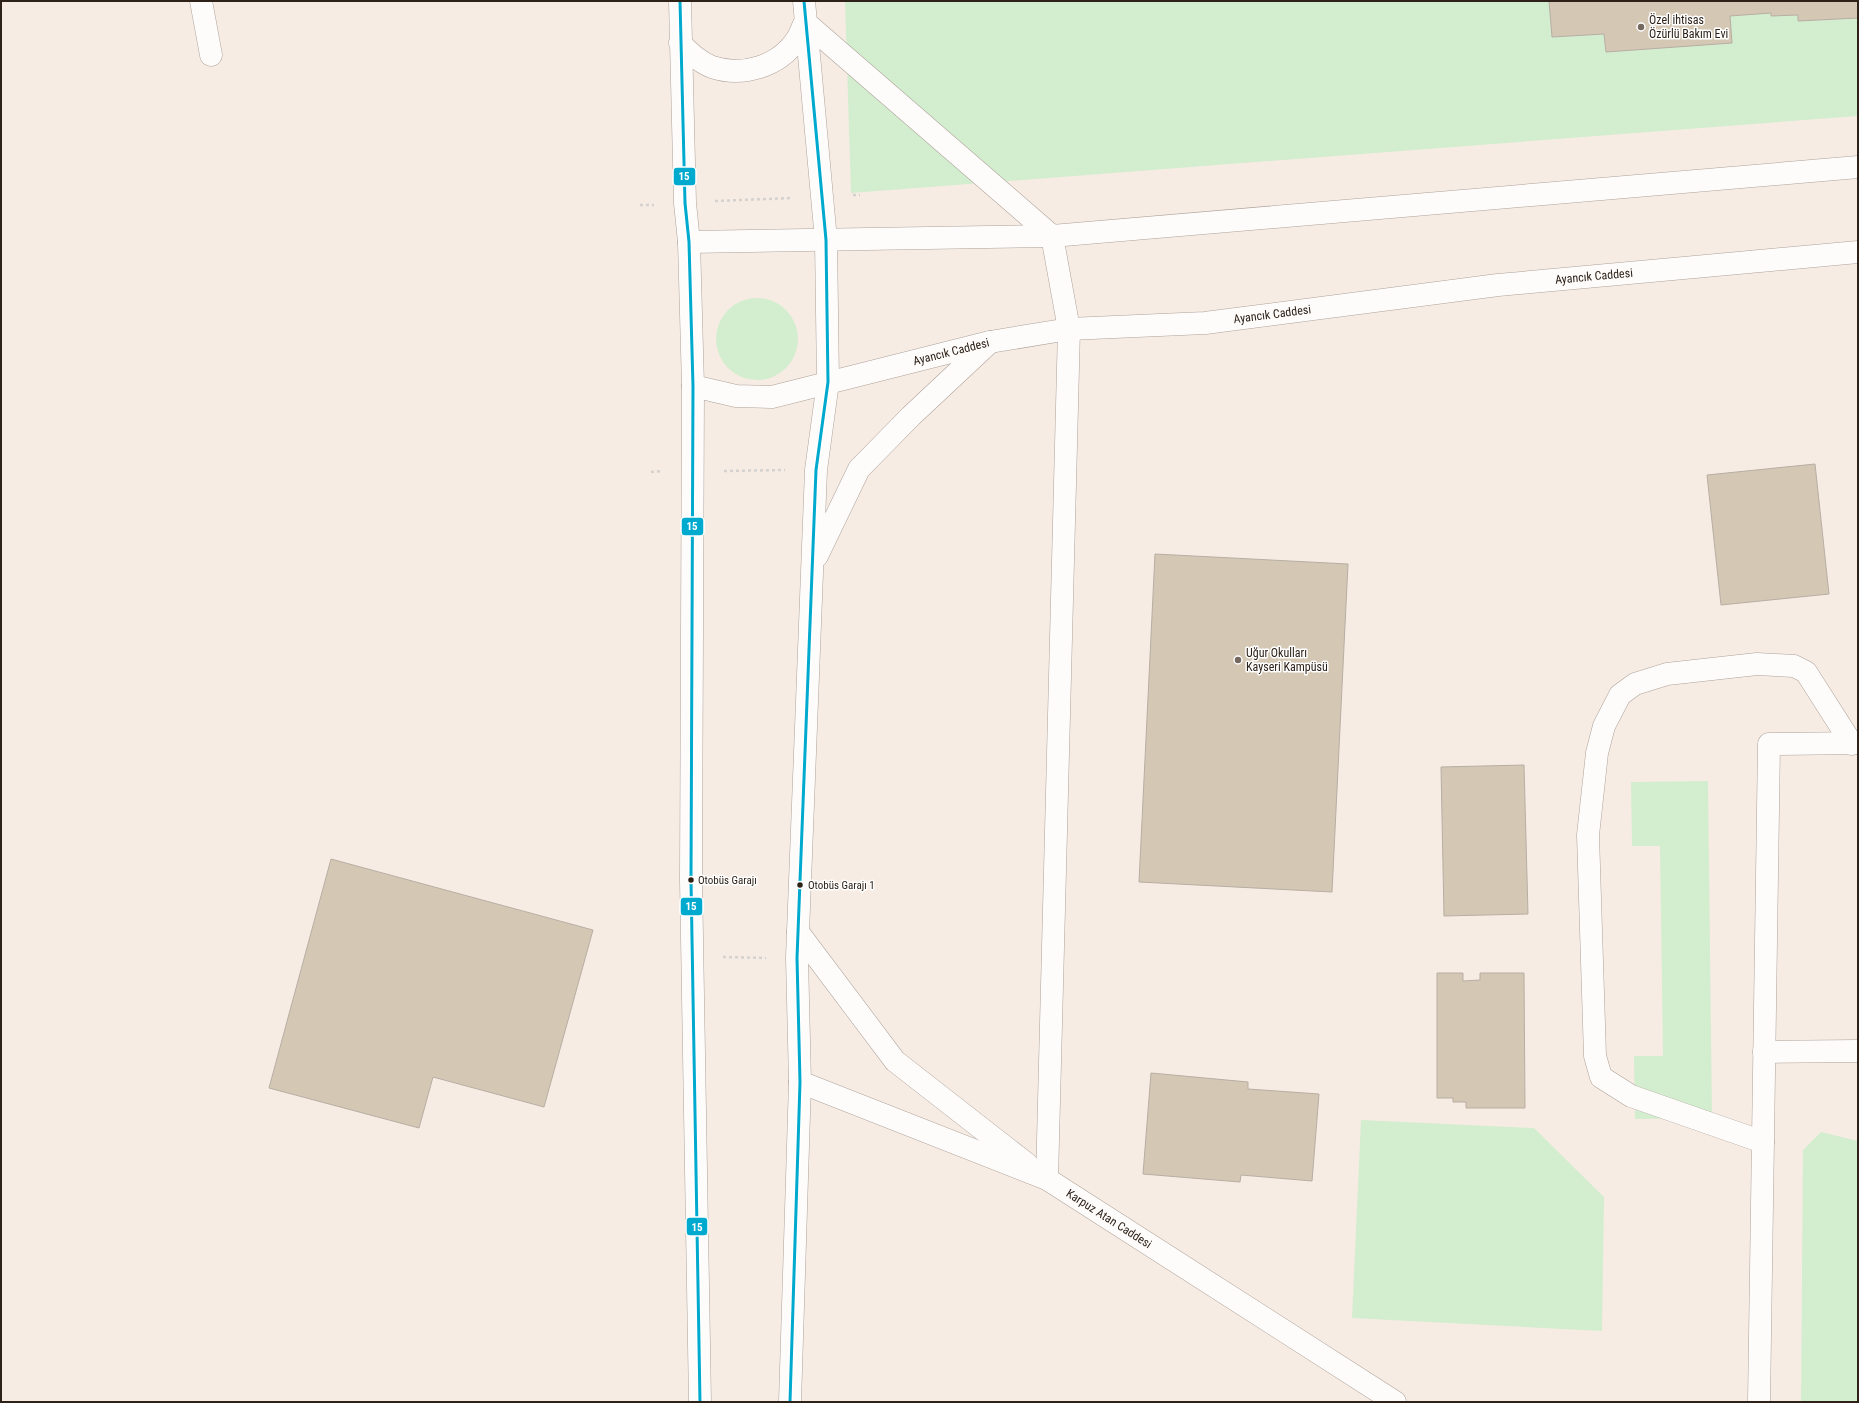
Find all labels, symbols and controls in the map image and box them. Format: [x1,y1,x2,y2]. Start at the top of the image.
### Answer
place label: Özel ihtisas Özürlü Bakım Evi [1649,12,1728,41]
marker: Özel ihtisas Özürlü Bakım Evi [1636,22,1646,32]
line badge: 15 [673,167,696,186]
text: 15 [678,170,690,183]
street label: Ayancık Caddesi [1554,266,1633,287]
street label: Ayancık Caddesi [1233,302,1312,326]
street label: Ayancık Caddesi [912,335,991,368]
line badge: 15 [681,517,704,536]
text: 15 [686,520,698,533]
place label: Uğur Okulları Kayseri Kampüsü [1246,646,1328,674]
marker: Uğur Okulları Kayseri Kampüsü [1233,655,1243,665]
place label: Otobüs Garajı [698,874,757,887]
marker: Otobüs Garajı [686,875,696,885]
place label: Otobüs Garajı 1 [808,879,875,892]
marker: Otobüs Garajı 1 [795,880,805,890]
line badge: 15 [680,897,703,916]
text: 15 [685,900,697,913]
street label: Karpuz Atan Caddesi [1064,1186,1154,1251]
line badge: 15 [686,1217,708,1236]
text: 15 [691,1221,703,1234]

